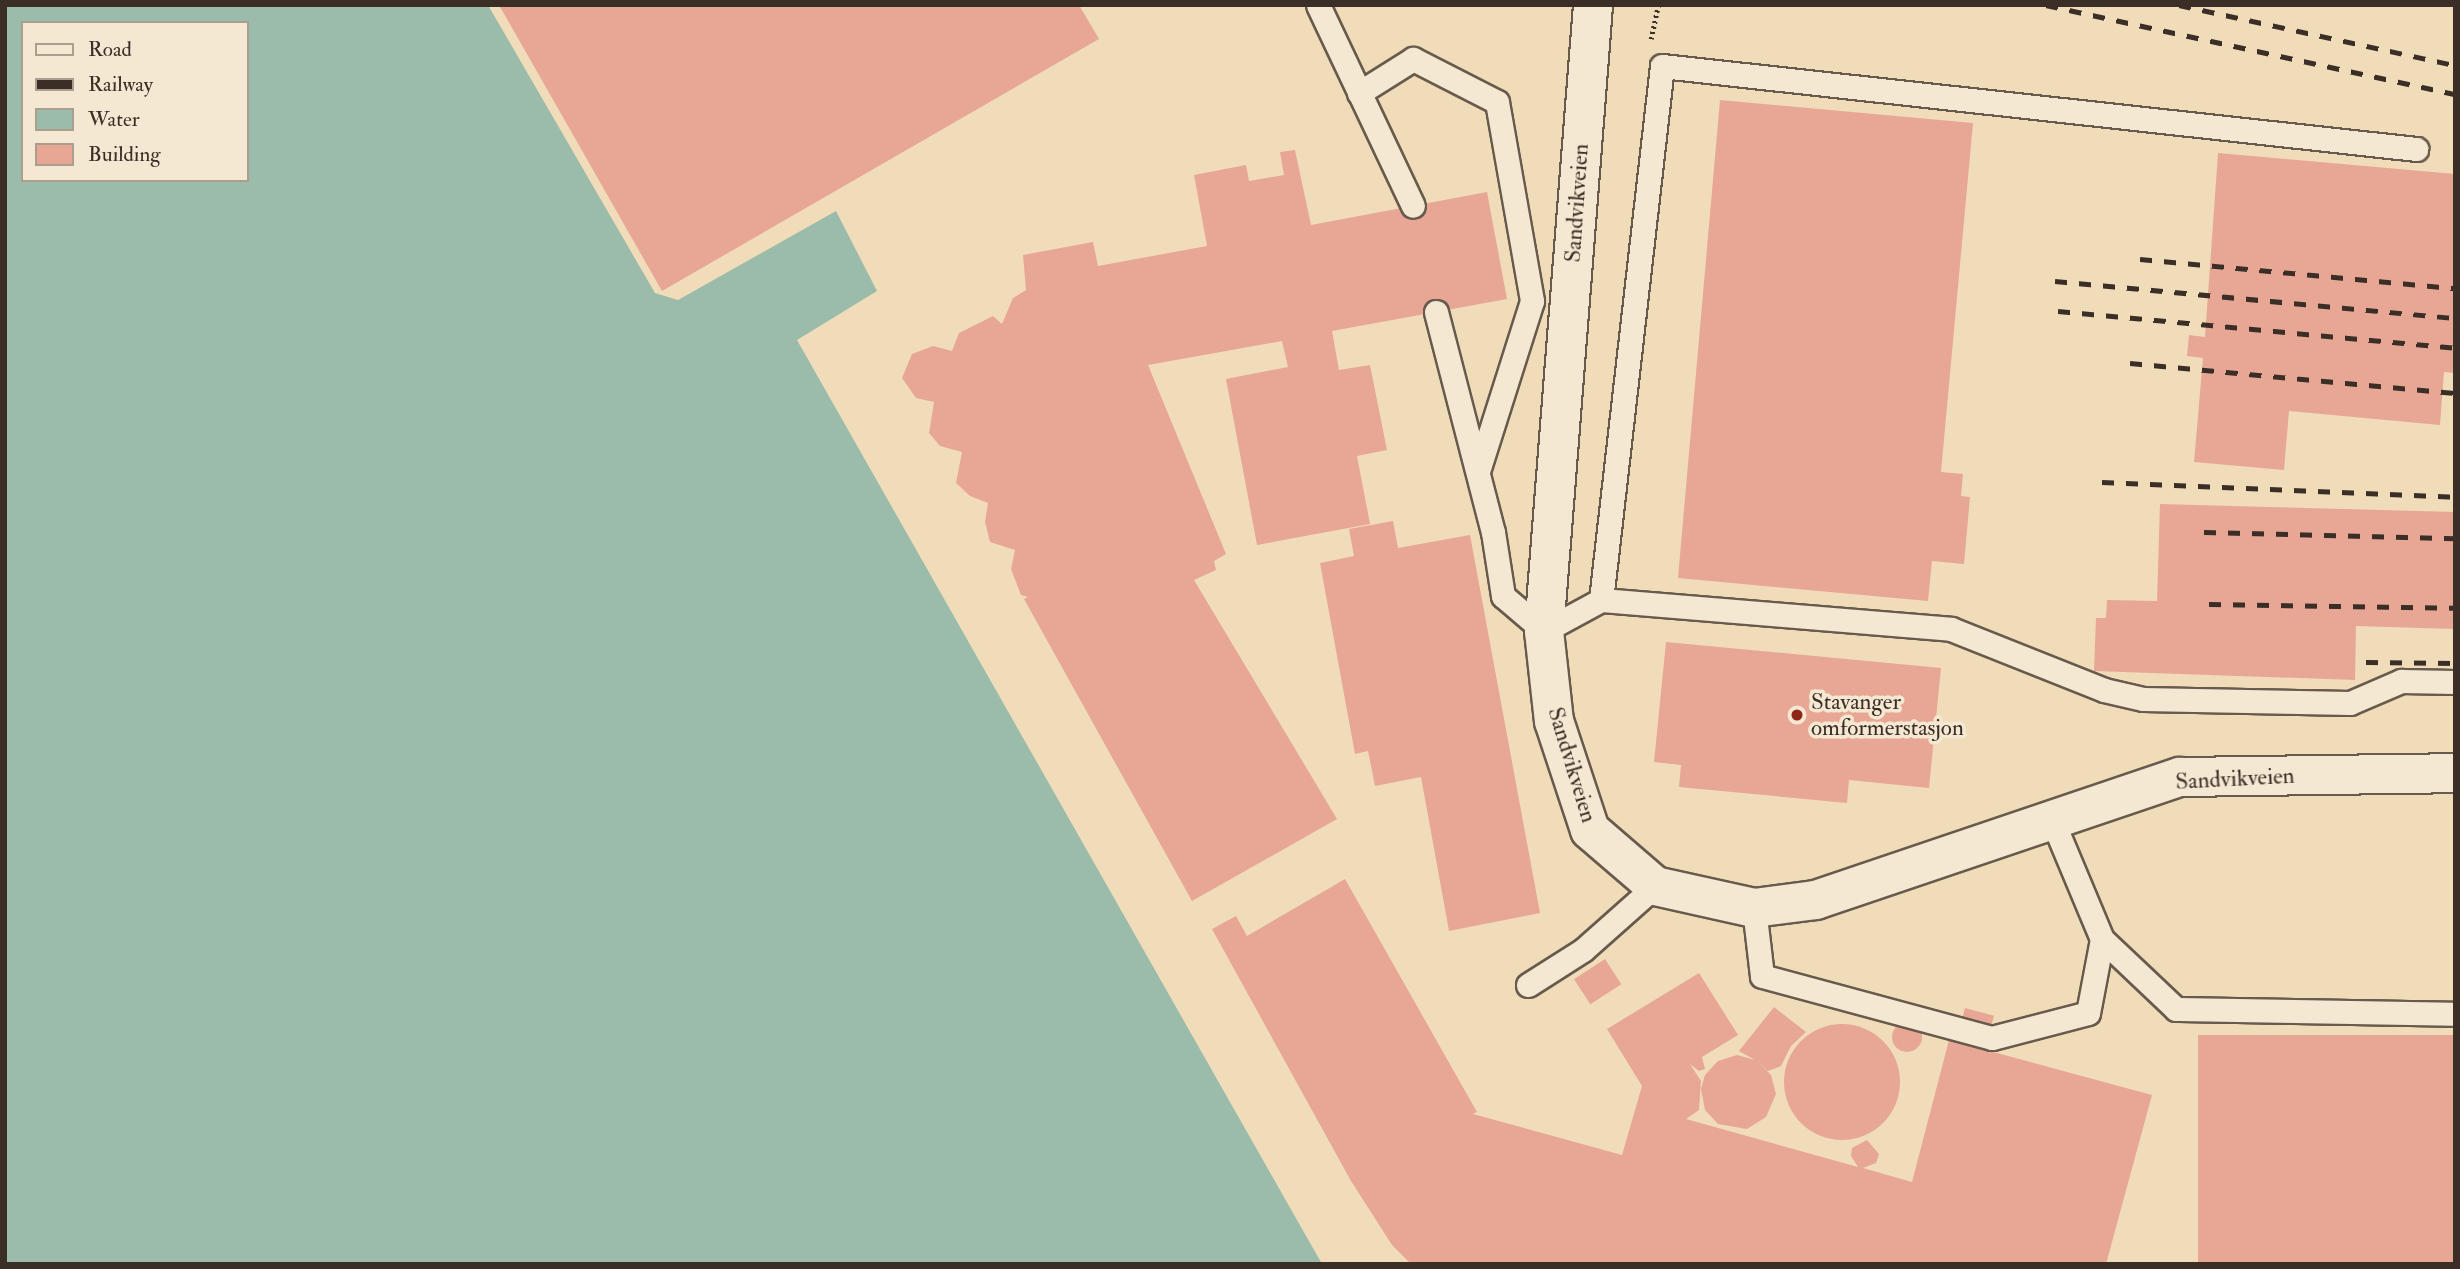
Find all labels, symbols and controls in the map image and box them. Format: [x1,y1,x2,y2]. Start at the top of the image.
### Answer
legend [21,21,248,182]
text: Road [88,36,132,63]
text: Railway [88,71,153,98]
text: Water [88,106,140,133]
text: Building [88,141,161,168]
street label: Sandvikveien [1559,143,1595,263]
place label: Stavanger omformerstasjon [1811,688,1964,742]
street label: Sandvikveien [1541,704,1603,826]
marker: Stavanger omformerstasjon [1789,707,1805,723]
street label: Sandvikveien [2175,762,2295,796]

